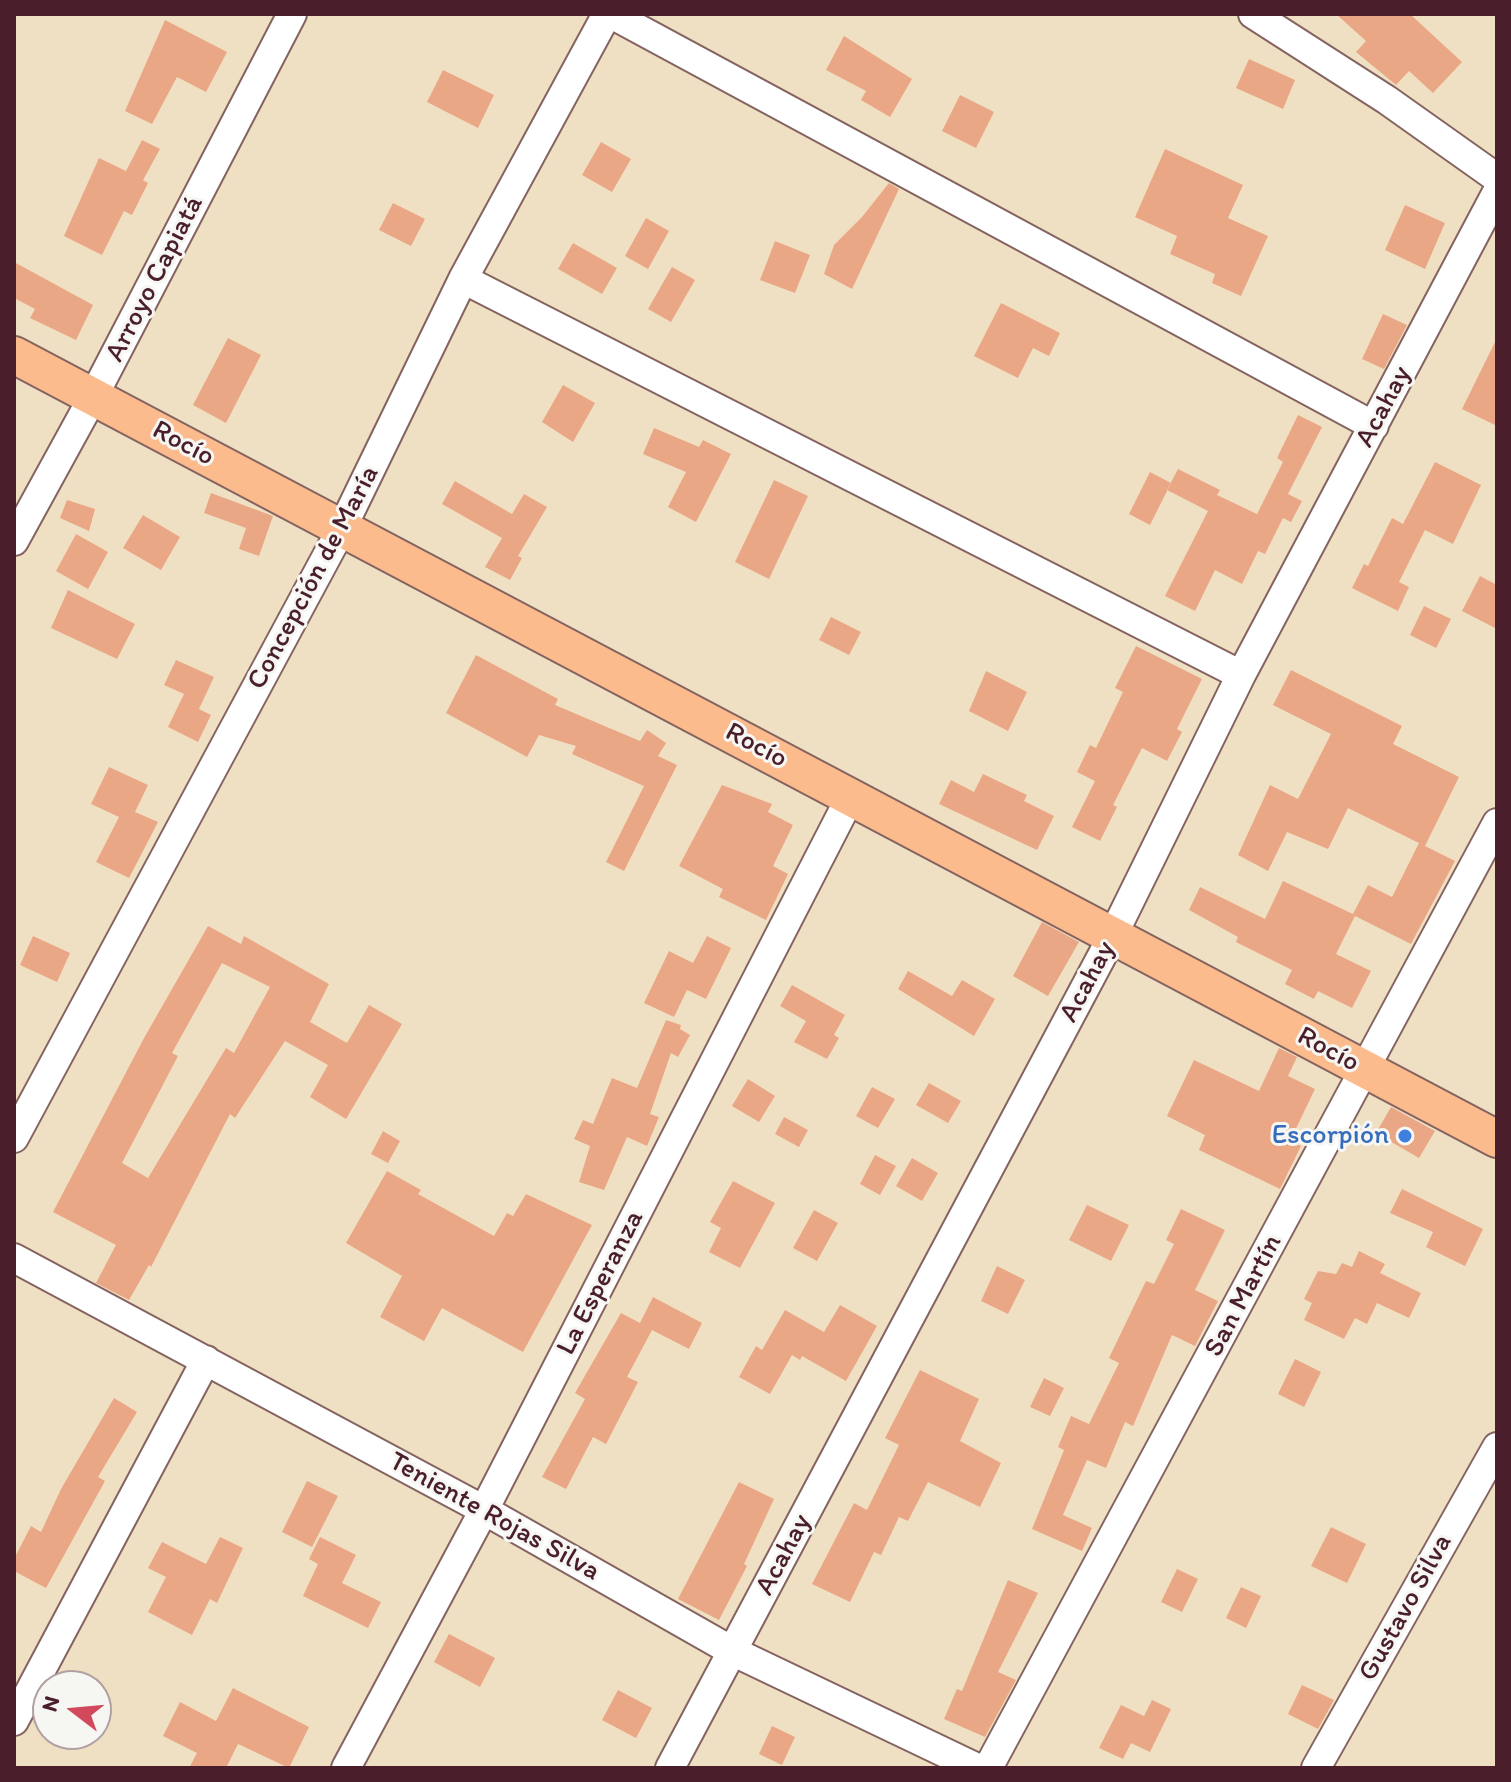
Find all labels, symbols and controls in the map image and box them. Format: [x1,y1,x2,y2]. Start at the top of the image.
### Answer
street label: Arroyo Capiatá [99,190,211,368]
street label: Acahay [1349,361,1419,453]
street label: Rocío [146,414,220,474]
street label: Concepción de María [241,460,387,696]
street label: Rocío [719,716,793,776]
street label: Acahay [1053,936,1123,1028]
street label: Rocío [1291,1020,1365,1080]
place label: Escorpión [1272,1119,1389,1153]
marker: Escorpión [1396,1127,1414,1145]
street label: La Esperanza [550,1205,652,1361]
street label: San Martín [1198,1229,1290,1363]
street label: Teniente Rojas Silva [383,1445,605,1589]
street label: Acahay [749,1509,819,1601]
street label: Gustavo Silva [1352,1529,1460,1687]
north arrow [32,1670,112,1750]
text: N [35,1693,65,1715]

